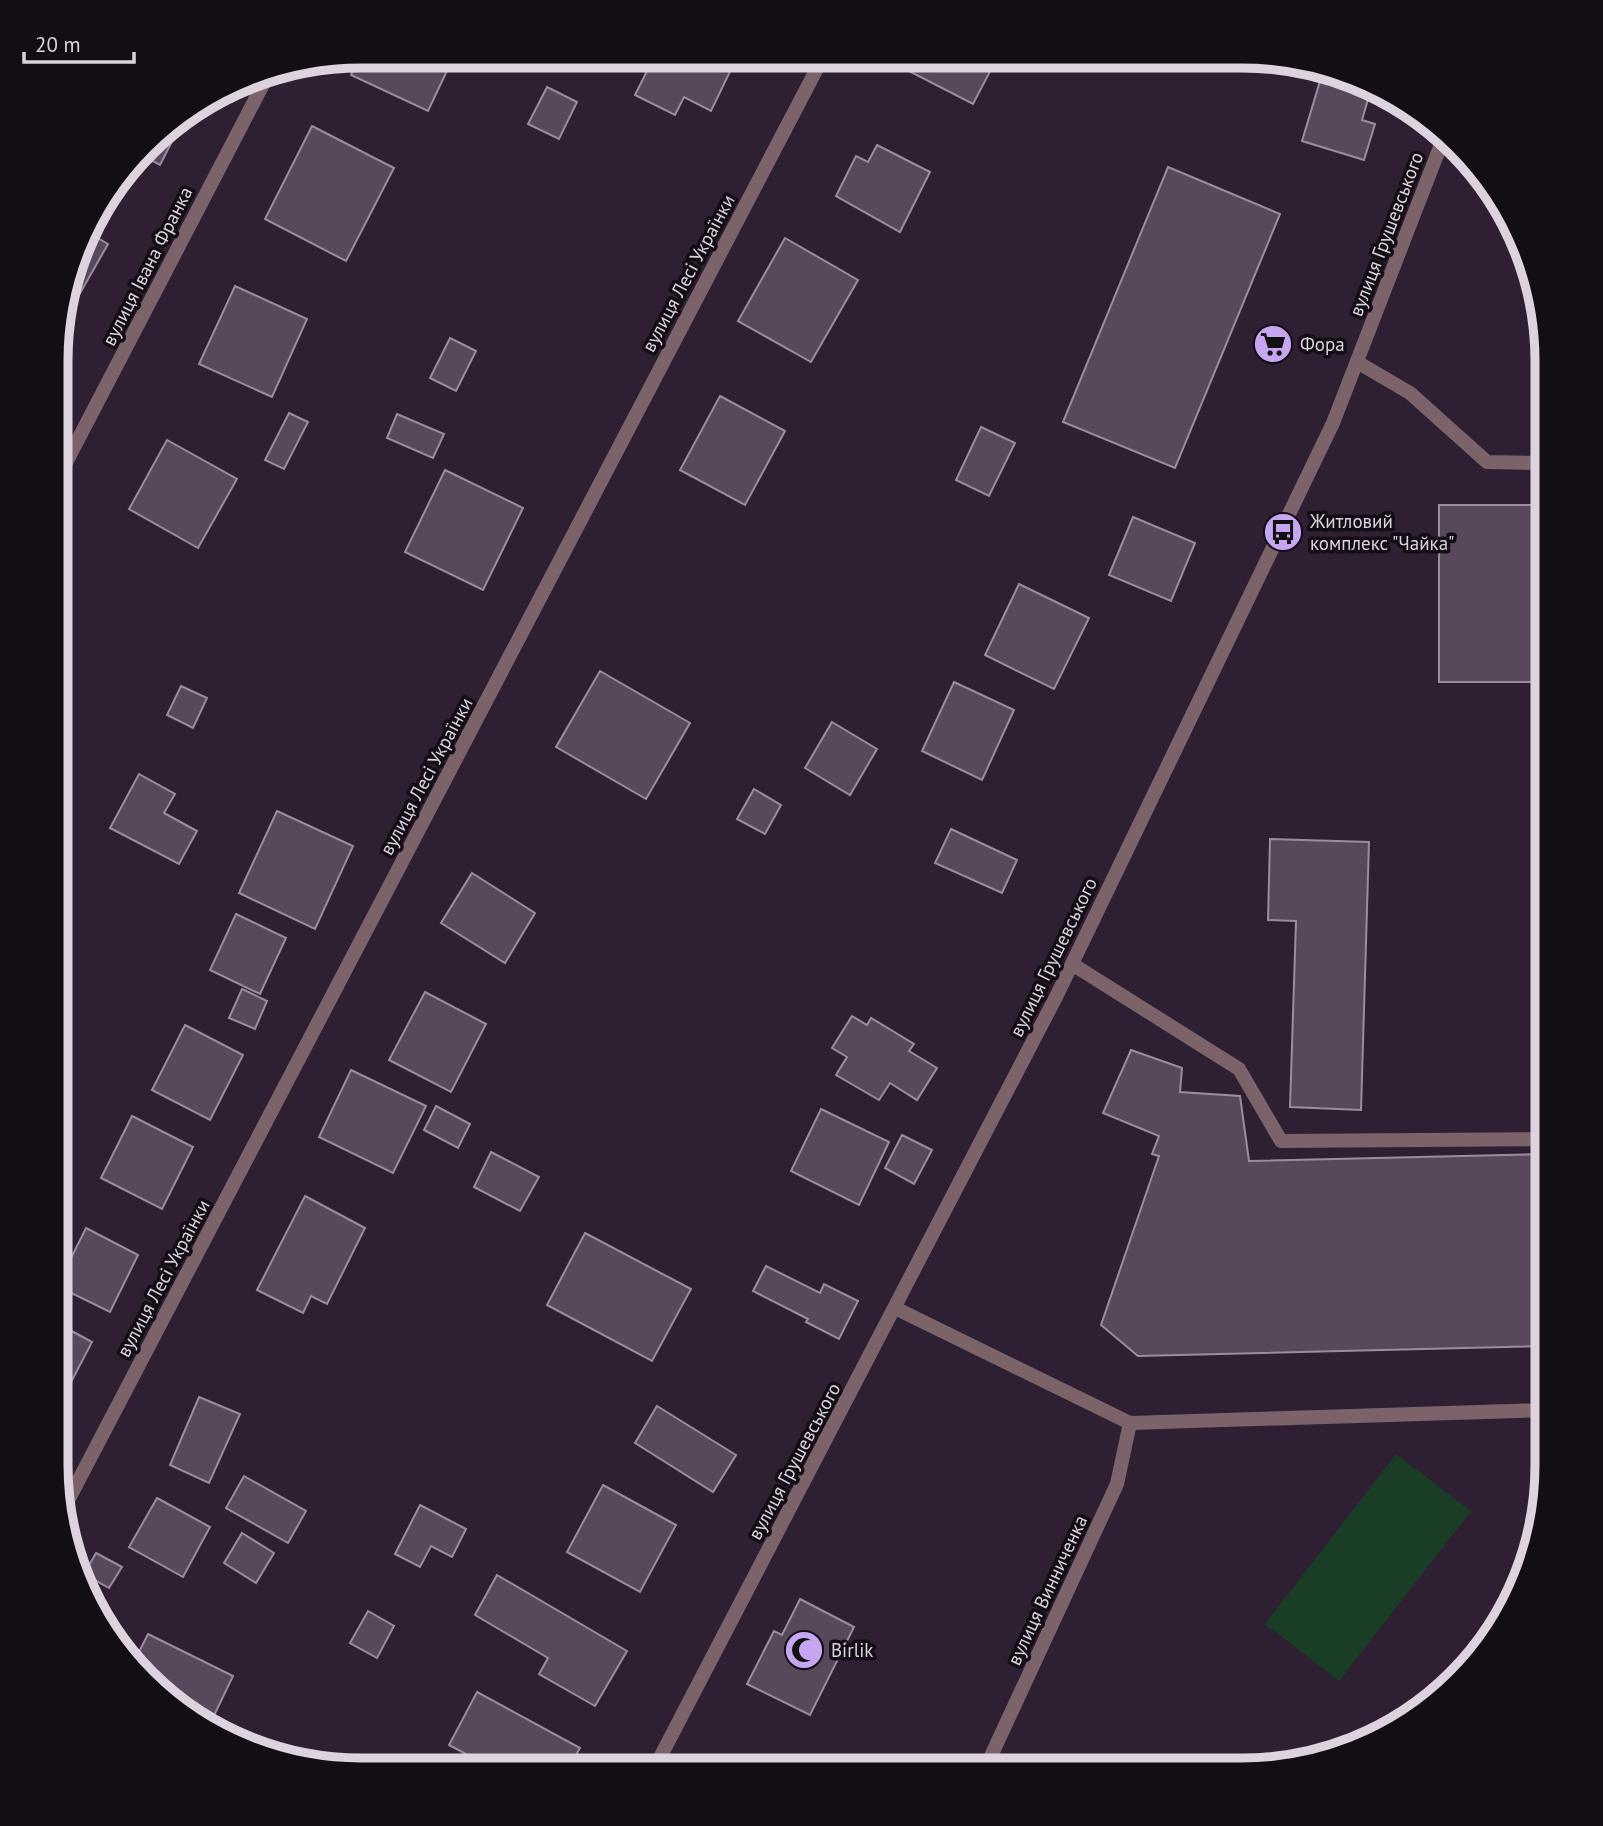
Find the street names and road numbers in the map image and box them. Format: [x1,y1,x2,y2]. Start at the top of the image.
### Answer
street label: вулиця Грушевського [1344,148,1428,320]
street label: вулиця Івана Франка [97,183,197,349]
street label: вулиця Лесі Українки [636,190,740,356]
street label: вулиця Лесі Українки [374,693,478,859]
street label: вулиця Грушевського [1004,873,1102,1041]
street label: вулиця Лесі Українки [111,1195,215,1361]
street label: вулиця Грушевського [743,1378,845,1544]
street label: вулиця Винниченка [1002,1511,1092,1669]

